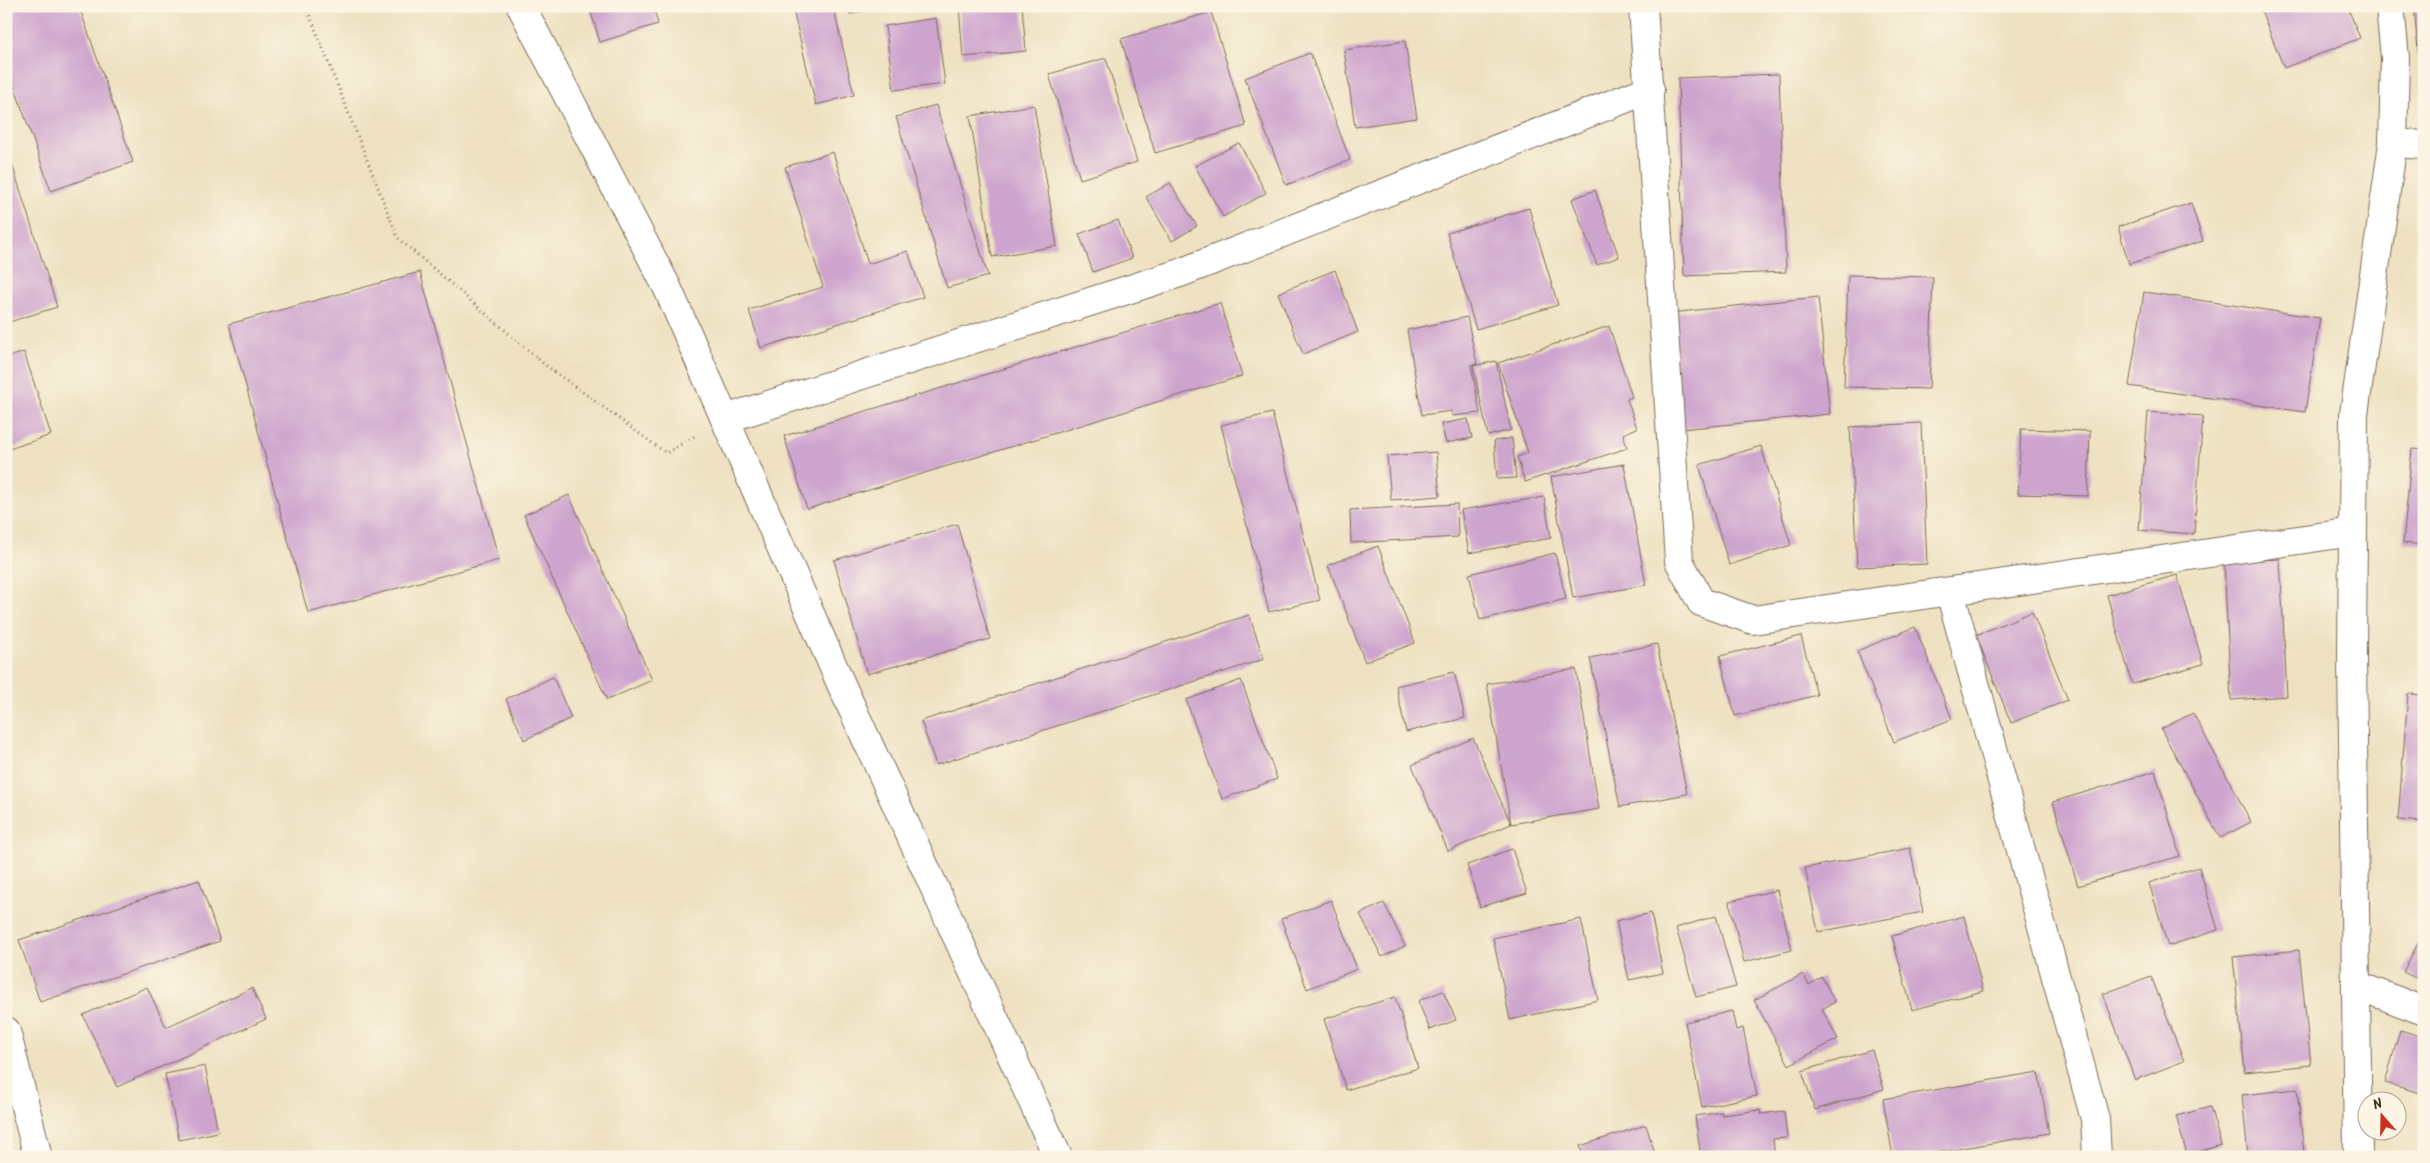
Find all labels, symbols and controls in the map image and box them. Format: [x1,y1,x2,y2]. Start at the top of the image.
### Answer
north arrow [2358,1090,2408,1140]
text: N [2370,1093,2386,1117]

